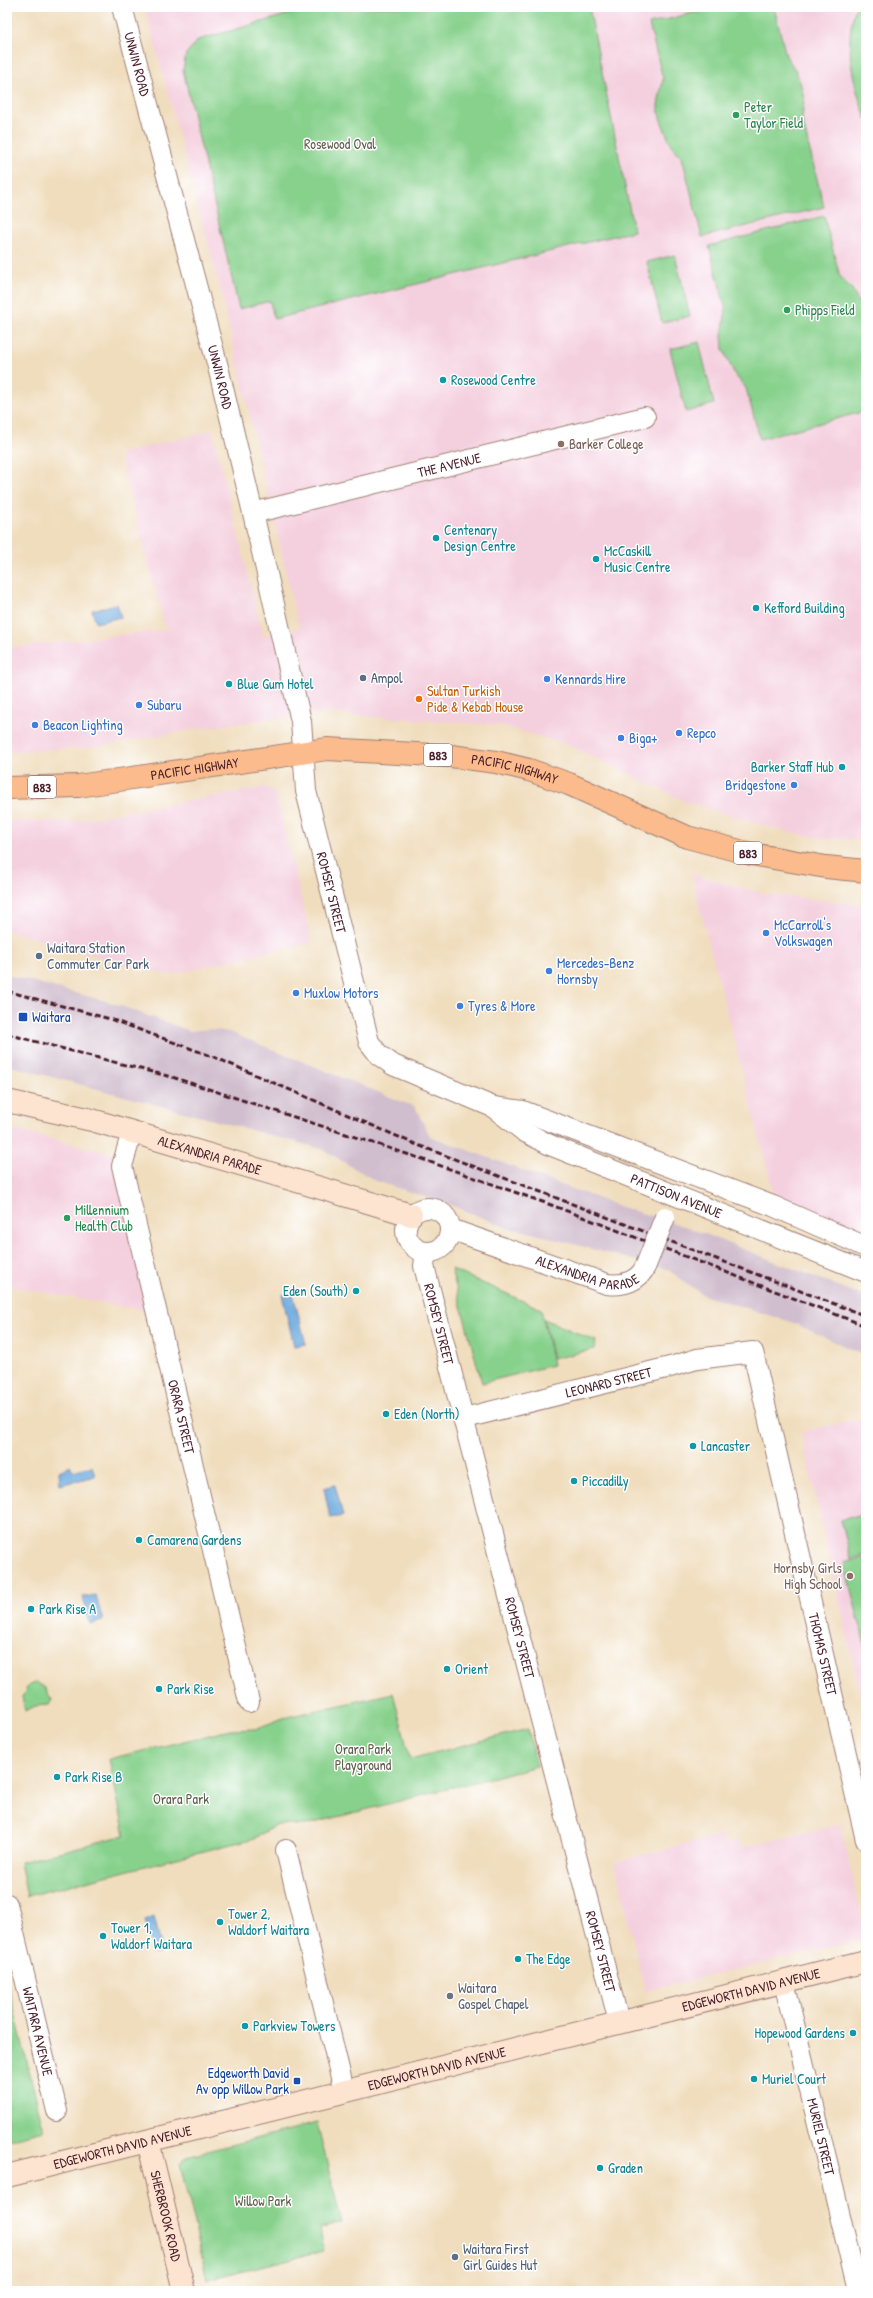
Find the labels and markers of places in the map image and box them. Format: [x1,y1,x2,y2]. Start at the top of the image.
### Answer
place label: Peter Taylor Field [744,97,804,133]
marker: Peter Taylor Field [731,110,741,120]
place label: Phipps Field [795,300,855,320]
marker: Phipps Field [782,305,792,315]
place label: Rosewood Centre [451,370,536,389]
marker: Rosewood Centre [438,375,448,385]
place label: Barker College [569,434,644,454]
marker: Barker College [556,439,566,449]
place label: Centenary Design Centre [444,520,516,556]
marker: Centenary Design Centre [431,533,441,543]
place label: McCaskill Music Centre [604,541,671,576]
marker: McCaskill Music Centre [591,554,601,564]
place label: Kefford Building [764,598,845,618]
marker: Kefford Building [751,603,761,613]
place label: Ampol [371,668,403,688]
place label: Kennards Hire [555,669,627,688]
marker: Ampol [358,673,368,683]
place label: Blue Gum Hotel [237,674,314,693]
marker: Kennards Hire [542,674,552,684]
marker: Blue Gum Hotel [224,679,234,689]
place label: Sultan Turkish Pide & Kebab House [427,681,524,716]
marker: Sultan Turkish Pide & Kebab House [414,694,424,704]
place label: Subaru [147,695,182,714]
marker: Subaru [134,700,144,710]
place label: Beacon Lighting [43,715,123,735]
marker: Beacon Lighting [30,720,40,730]
place label: Repco [687,723,716,743]
place label: Biga+ [629,728,658,748]
marker: Repco [674,728,684,738]
marker: Biga+ [616,733,626,743]
place label: Barker Staff Hub [751,757,834,776]
marker: Barker Staff Hub [837,762,847,772]
place label: Bridgestone [725,775,786,795]
marker: Bridgestone [789,780,799,790]
place label: McCarroll's Volkswagen [774,915,833,951]
marker: McCarroll's Volkswagen [761,928,771,938]
place label: Waitara Station Commuter Car Park [47,938,149,973]
marker: Waitara Station Commuter Car Park [34,951,44,961]
place label: Mercedes-Benz Hornsby [557,953,634,989]
marker: Mercedes-Benz Hornsby [544,966,554,976]
place label: Muxlow Motors [304,983,378,1002]
marker: Muxlow Motors [291,988,301,998]
place label: Tyres & More [468,996,536,1016]
marker: Tyres & More [455,1001,465,1011]
place label: Waitara [32,1007,71,1026]
marker: Waitara [17,1011,29,1023]
place label: Millennium Health Club [75,1200,133,1235]
marker: Millennium Health Club [62,1213,72,1223]
place label: Eden (South) [283,1281,348,1300]
marker: Eden (South) [351,1286,361,1296]
place label: Eden (North) [394,1404,460,1423]
marker: Eden (North) [381,1409,391,1419]
place label: Lancaster [701,1436,751,1455]
marker: Lancaster [688,1441,698,1451]
place label: Piccadilly [582,1471,629,1491]
marker: Piccadilly [569,1476,579,1486]
place label: Camarena Gardens [147,1530,242,1549]
marker: Camarena Gardens [134,1535,144,1545]
place label: Hornsby Girls High School [773,1558,842,1594]
marker: Hornsby Girls High School [845,1571,855,1581]
place label: Park Rise A [39,1599,96,1618]
marker: Park Rise A [26,1604,36,1614]
place label: Orient [455,1659,488,1678]
marker: Orient [442,1664,452,1674]
place label: Park Rise [167,1679,215,1698]
marker: Park Rise [154,1684,164,1694]
place label: Park Rise B [65,1767,122,1786]
marker: Park Rise B [52,1772,62,1782]
place label: Tower 2, Waldorf Waitara [228,1904,310,1939]
marker: Tower 2, Waldorf Waitara [215,1917,225,1927]
place label: Tower 1, Waldorf Waitara [111,1918,193,1953]
marker: Tower 1, Waldorf Waitara [98,1931,108,1941]
place label: The Edge [526,1949,571,1969]
marker: The Edge [513,1954,523,1964]
place label: Waitara Gospel Chapel [458,1978,529,2014]
marker: Waitara Gospel Chapel [445,1991,455,2001]
place label: Parkview Towers [253,2016,335,2035]
marker: Parkview Towers [240,2021,250,2031]
place label: Hopewood Gardens [754,2023,845,2043]
marker: Hopewood Gardens [848,2028,858,2038]
place label: Edgeworth David Av opp Willow Park [196,2063,290,2099]
place label: Muriel Court [762,2069,826,2088]
marker: Muriel Court [749,2074,759,2084]
marker: Edgeworth David Av opp Willow Park [292,2076,302,2086]
place label: Graden [608,2158,643,2177]
marker: Graden [595,2163,605,2173]
place label: Waitara First Girl Guides Hut [463,2239,537,2274]
marker: Waitara First Girl Guides Hut [450,2252,460,2262]

